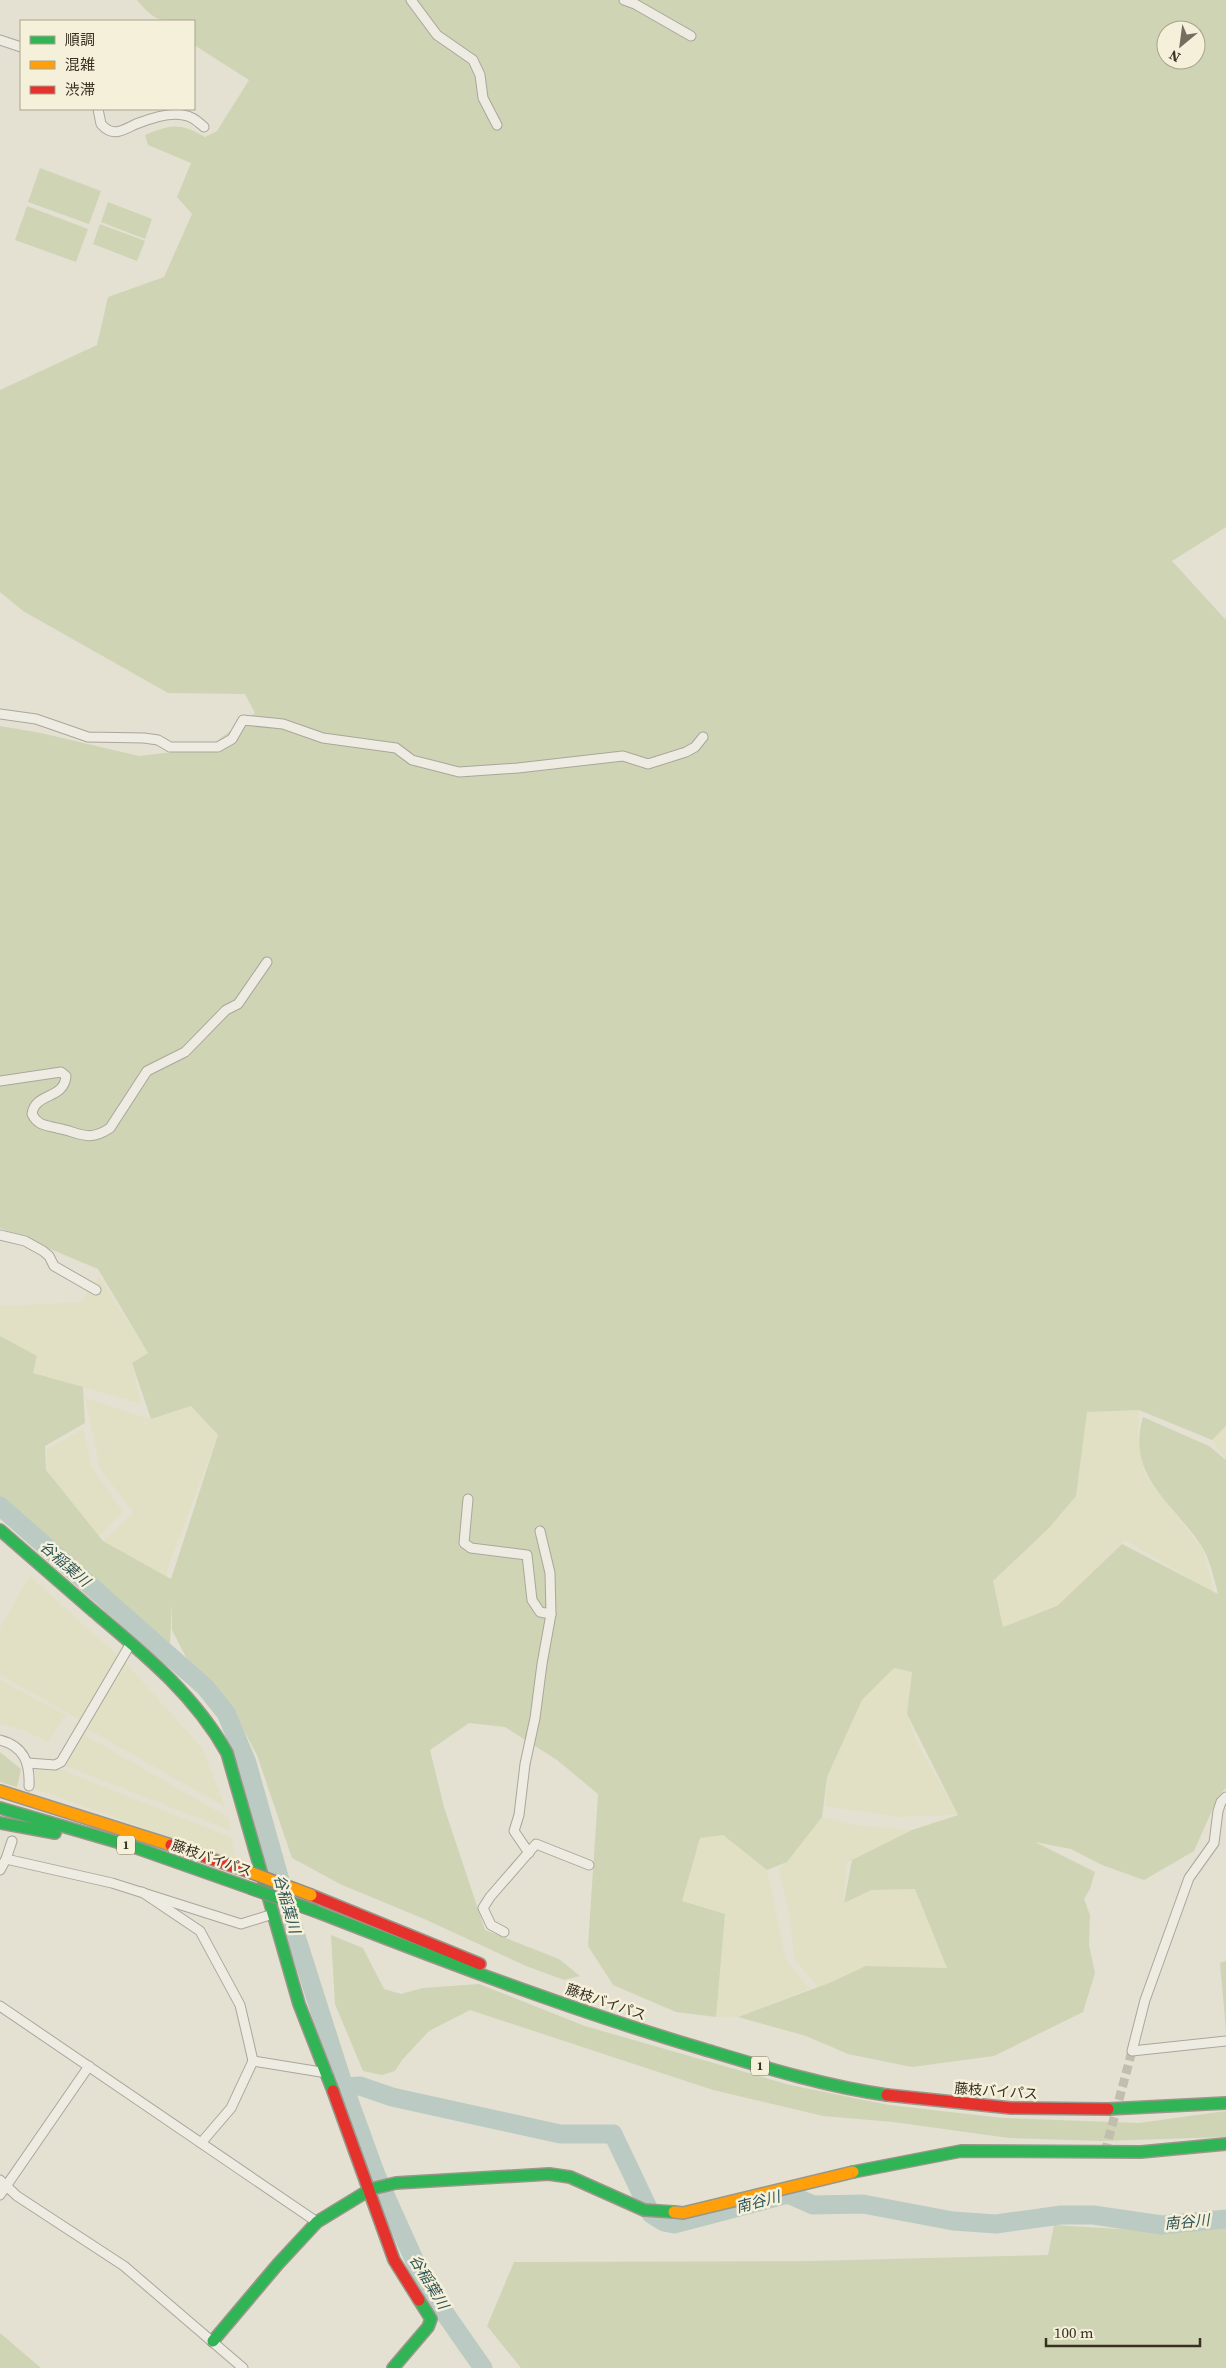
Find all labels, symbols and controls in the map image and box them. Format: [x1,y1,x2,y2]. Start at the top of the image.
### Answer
legend [20,20,195,110]
north arrow [1156,20,1206,70]
text: 順調 [65,29,95,50]
text: N [1165,45,1184,68]
text: 混雑 [65,54,95,75]
text: 渋滞 [65,79,95,100]
water label: 谷稲葉川 [36,1536,96,1593]
street label: 藤枝バイパス [169,1835,255,1881]
road number: 1 [117,1836,135,1854]
water label: 谷稲葉川 [269,1872,306,1938]
street label: 藤枝バイパス [563,1979,649,2025]
road number: 1 [751,2056,769,2076]
street label: 藤枝バイパス [954,2078,1038,2104]
water label: 南谷川 [733,2185,784,2217]
water label: 南谷川 [1164,2209,1212,2234]
water label: 谷稲葉川 [405,2251,455,2315]
scale bar [1046,2316,1200,2348]
text: 100 m [1054,2322,1094,2343]

